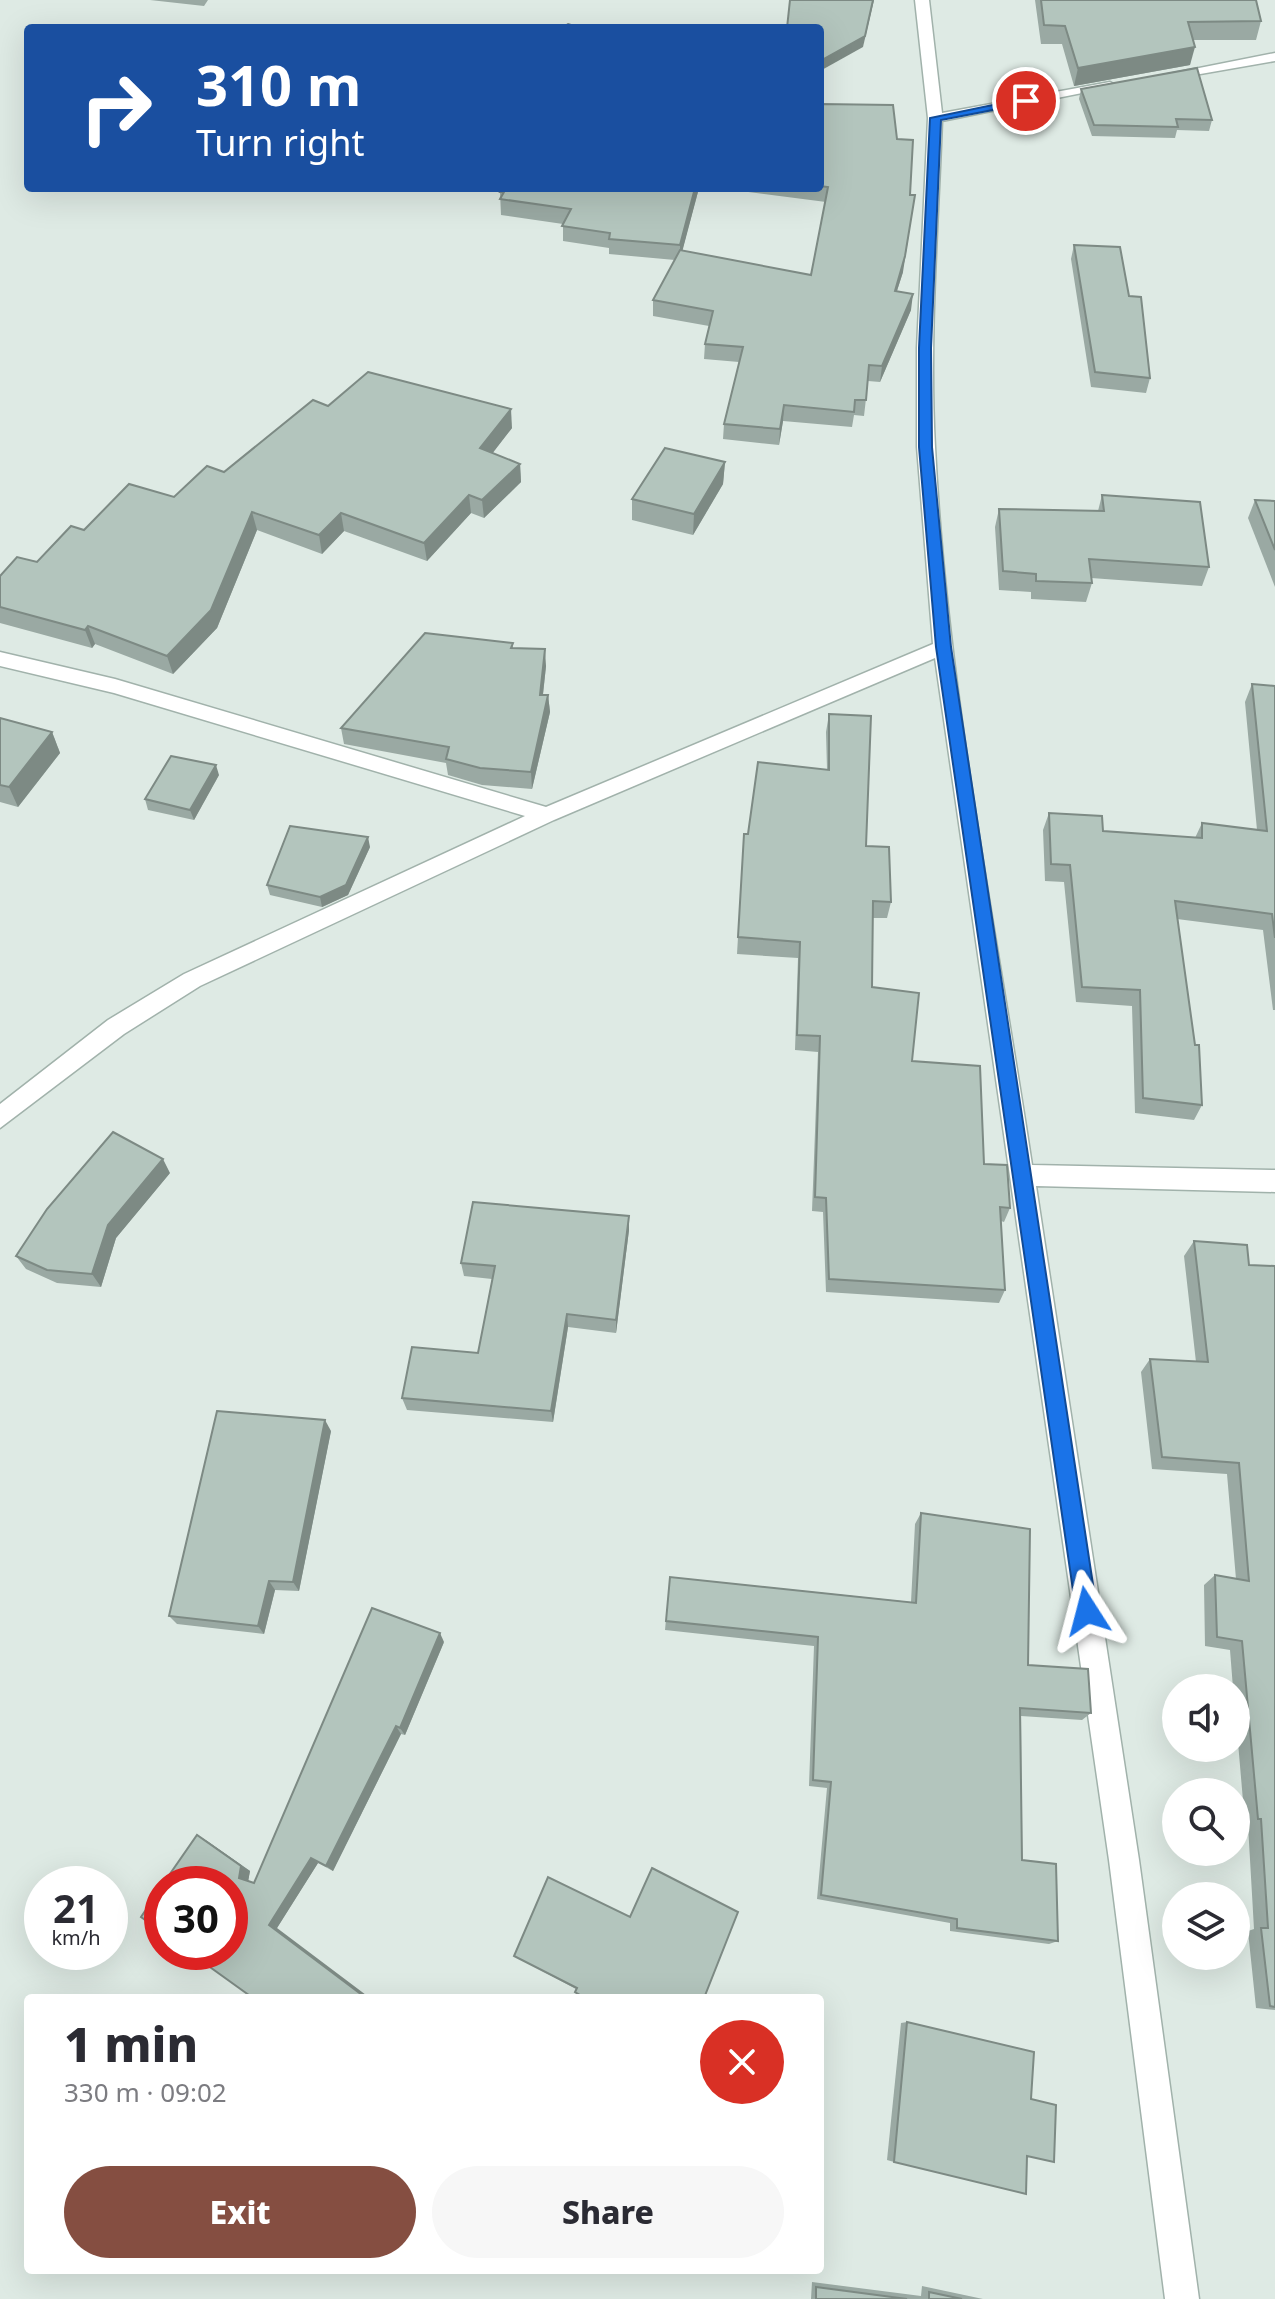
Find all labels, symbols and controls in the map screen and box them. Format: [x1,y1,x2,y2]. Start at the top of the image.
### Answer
text: 310 m [196,46,361,122]
icon: right [64,56,168,160]
pin [992,67,1060,135]
icon: arrive [1004,79,1048,123]
text: Turn right [196,118,364,167]
position arrow [1045,1569,1129,1653]
map controls [1162,1674,1250,1970]
button: sound [1162,1674,1250,1762]
button: search [1162,1778,1250,1866]
speed limit sign: 30 [144,1866,248,1970]
text: 21 [53,1880,99,1935]
button: layers [1162,1882,1250,1970]
text: km/h [51,1924,101,1951]
text: 1 min [64,2011,198,2076]
button: close [700,2020,784,2104]
text: 330 m · 09:02 [64,2074,227,2110]
button: Exit [64,2166,416,2258]
button: Share [432,2166,784,2258]

